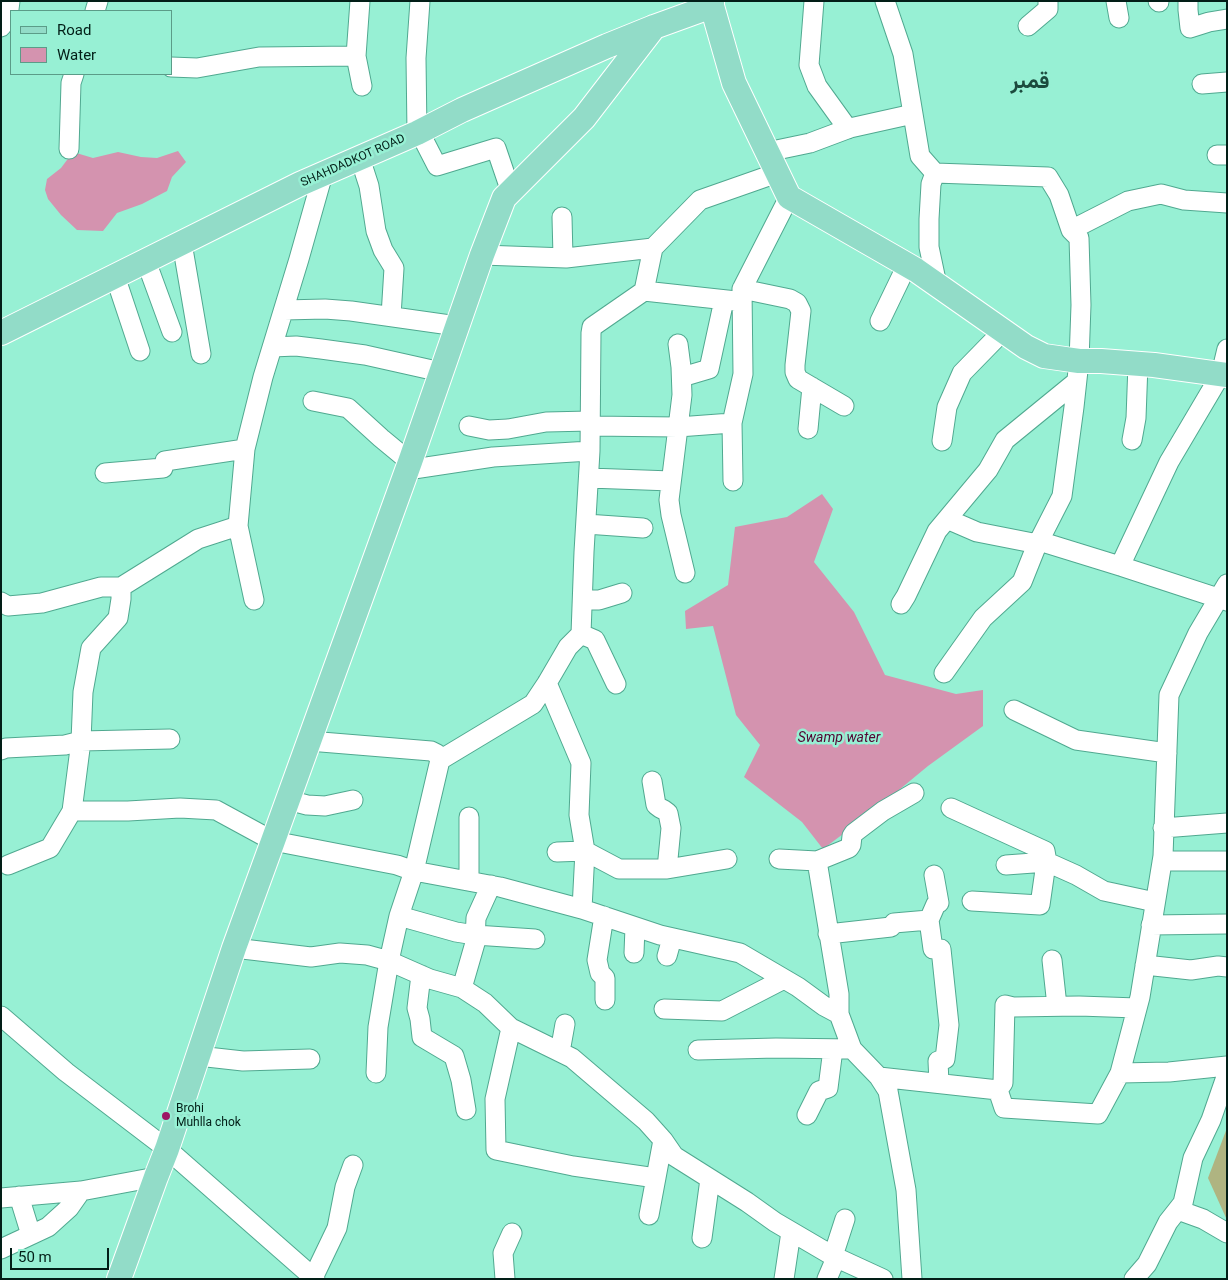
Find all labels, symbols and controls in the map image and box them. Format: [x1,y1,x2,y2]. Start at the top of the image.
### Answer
legend [10,10,172,75]
text: Road [57,21,91,39]
text: Water [57,46,96,64]
district label: قمبر [1010,69,1050,95]
street label: SHAHDADKOT ROAD [299,132,407,190]
water label: Swamp water [798,730,880,746]
place label: Brohi Muhlla chok [176,1102,241,1130]
marker: Brohi Muhlla chok [160,1110,172,1122]
scale bar [12,1238,111,1270]
text: 50 m [18,1248,52,1266]

